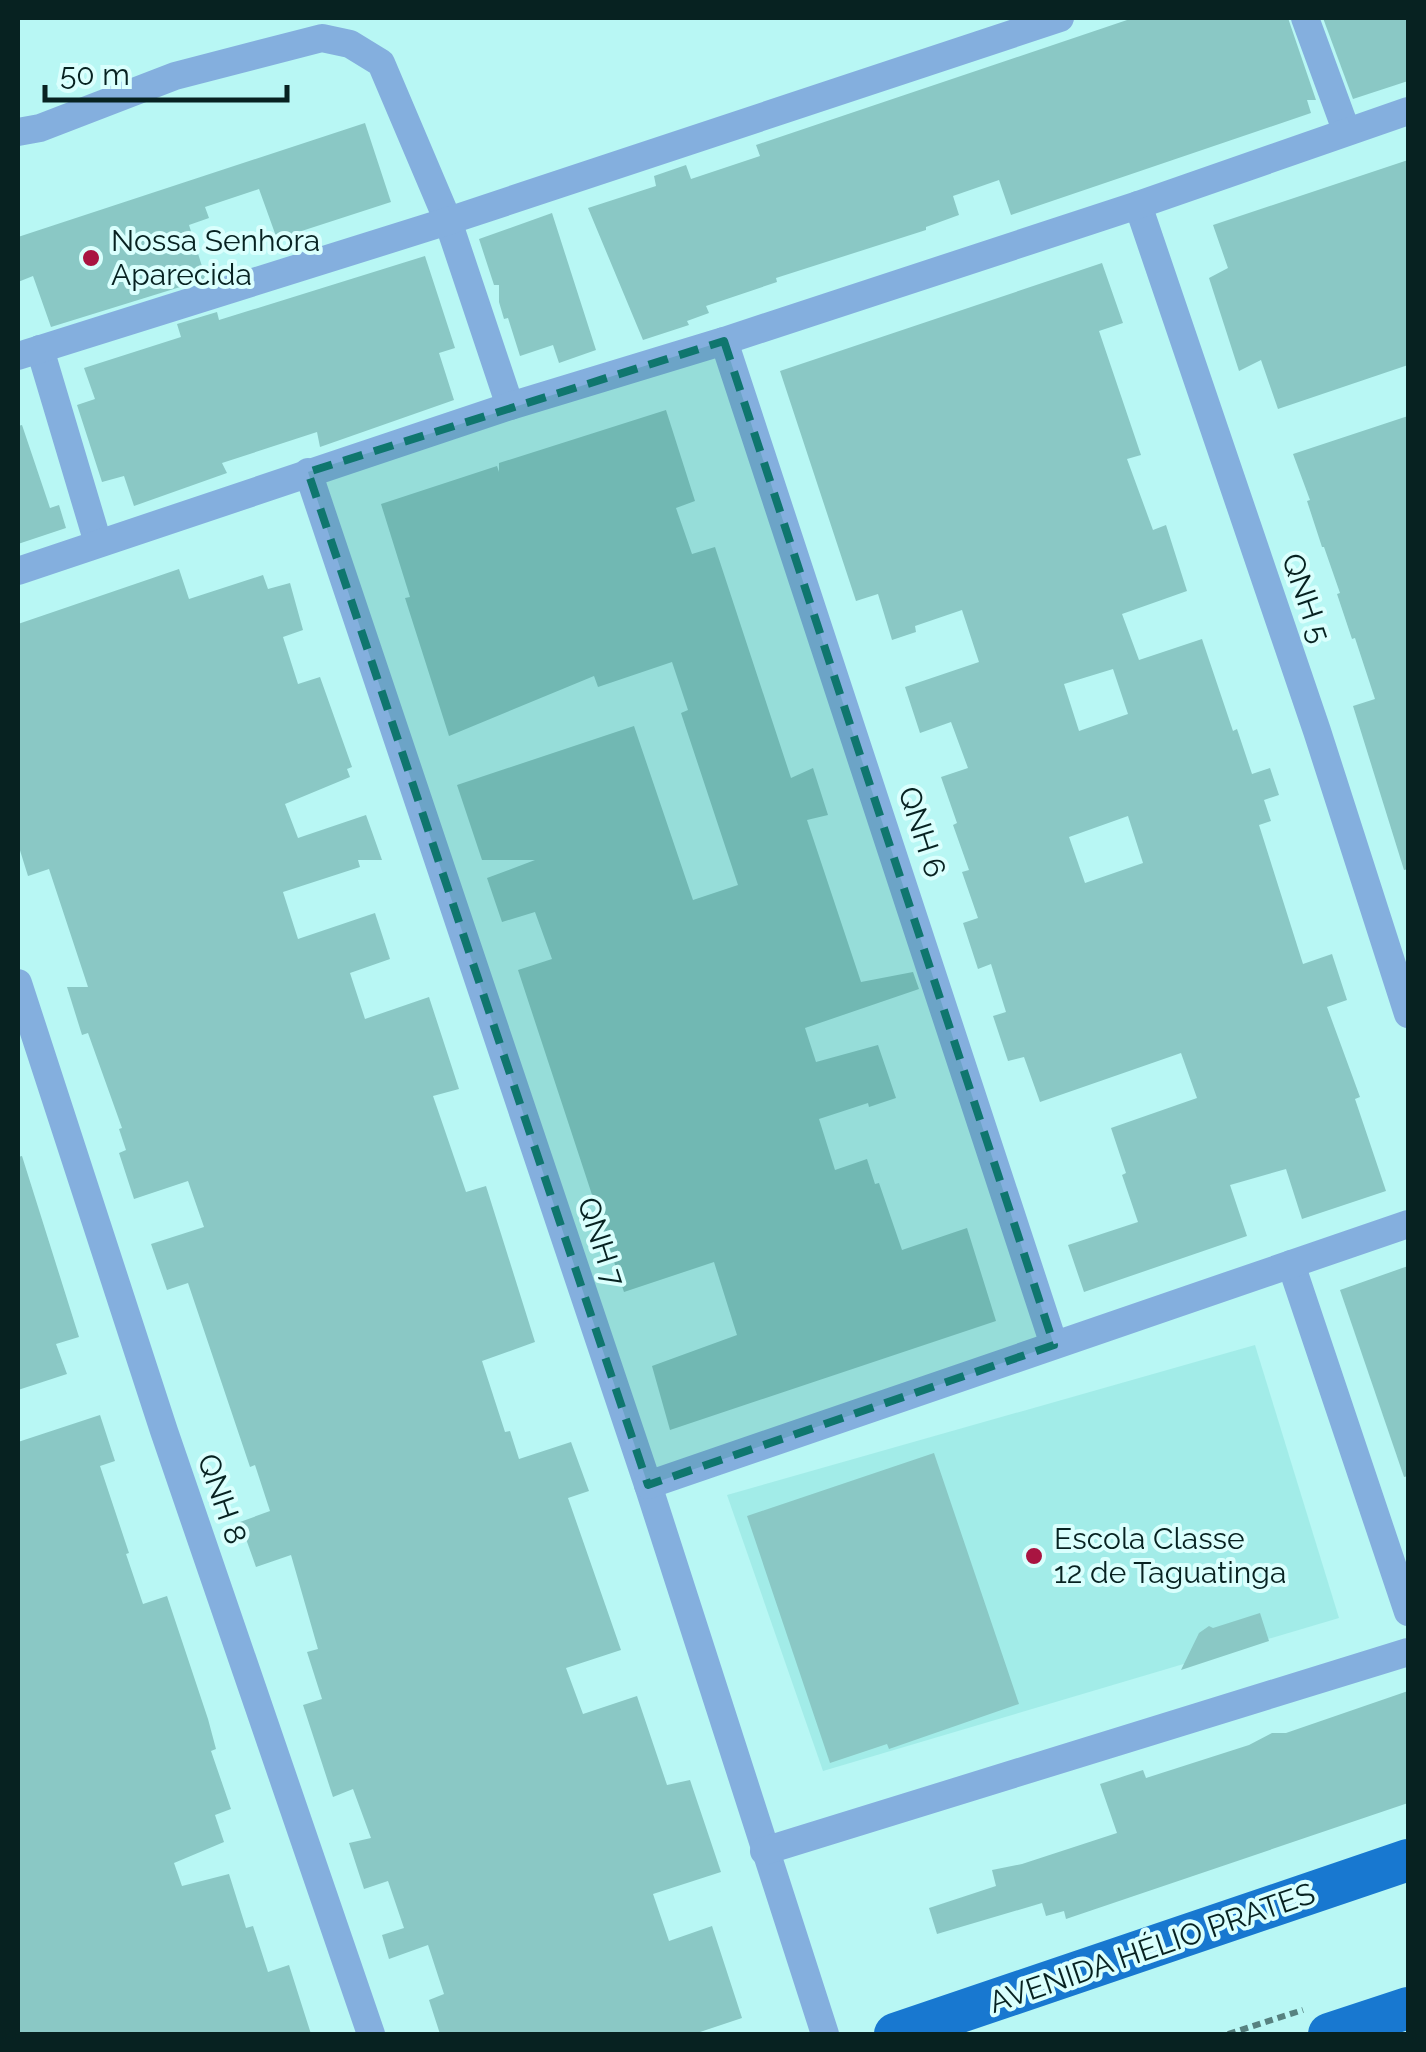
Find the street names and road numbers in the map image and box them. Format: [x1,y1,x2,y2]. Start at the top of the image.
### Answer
street label: QNH 5 [1275,549,1338,647]
street label: QNH 6 [891,782,954,882]
street label: QNH 7 [571,1193,632,1291]
street label: QNH 8 [191,1449,254,1549]
street label: AVENIDA HÉLIO PRATES [984,1875,1319,2020]

